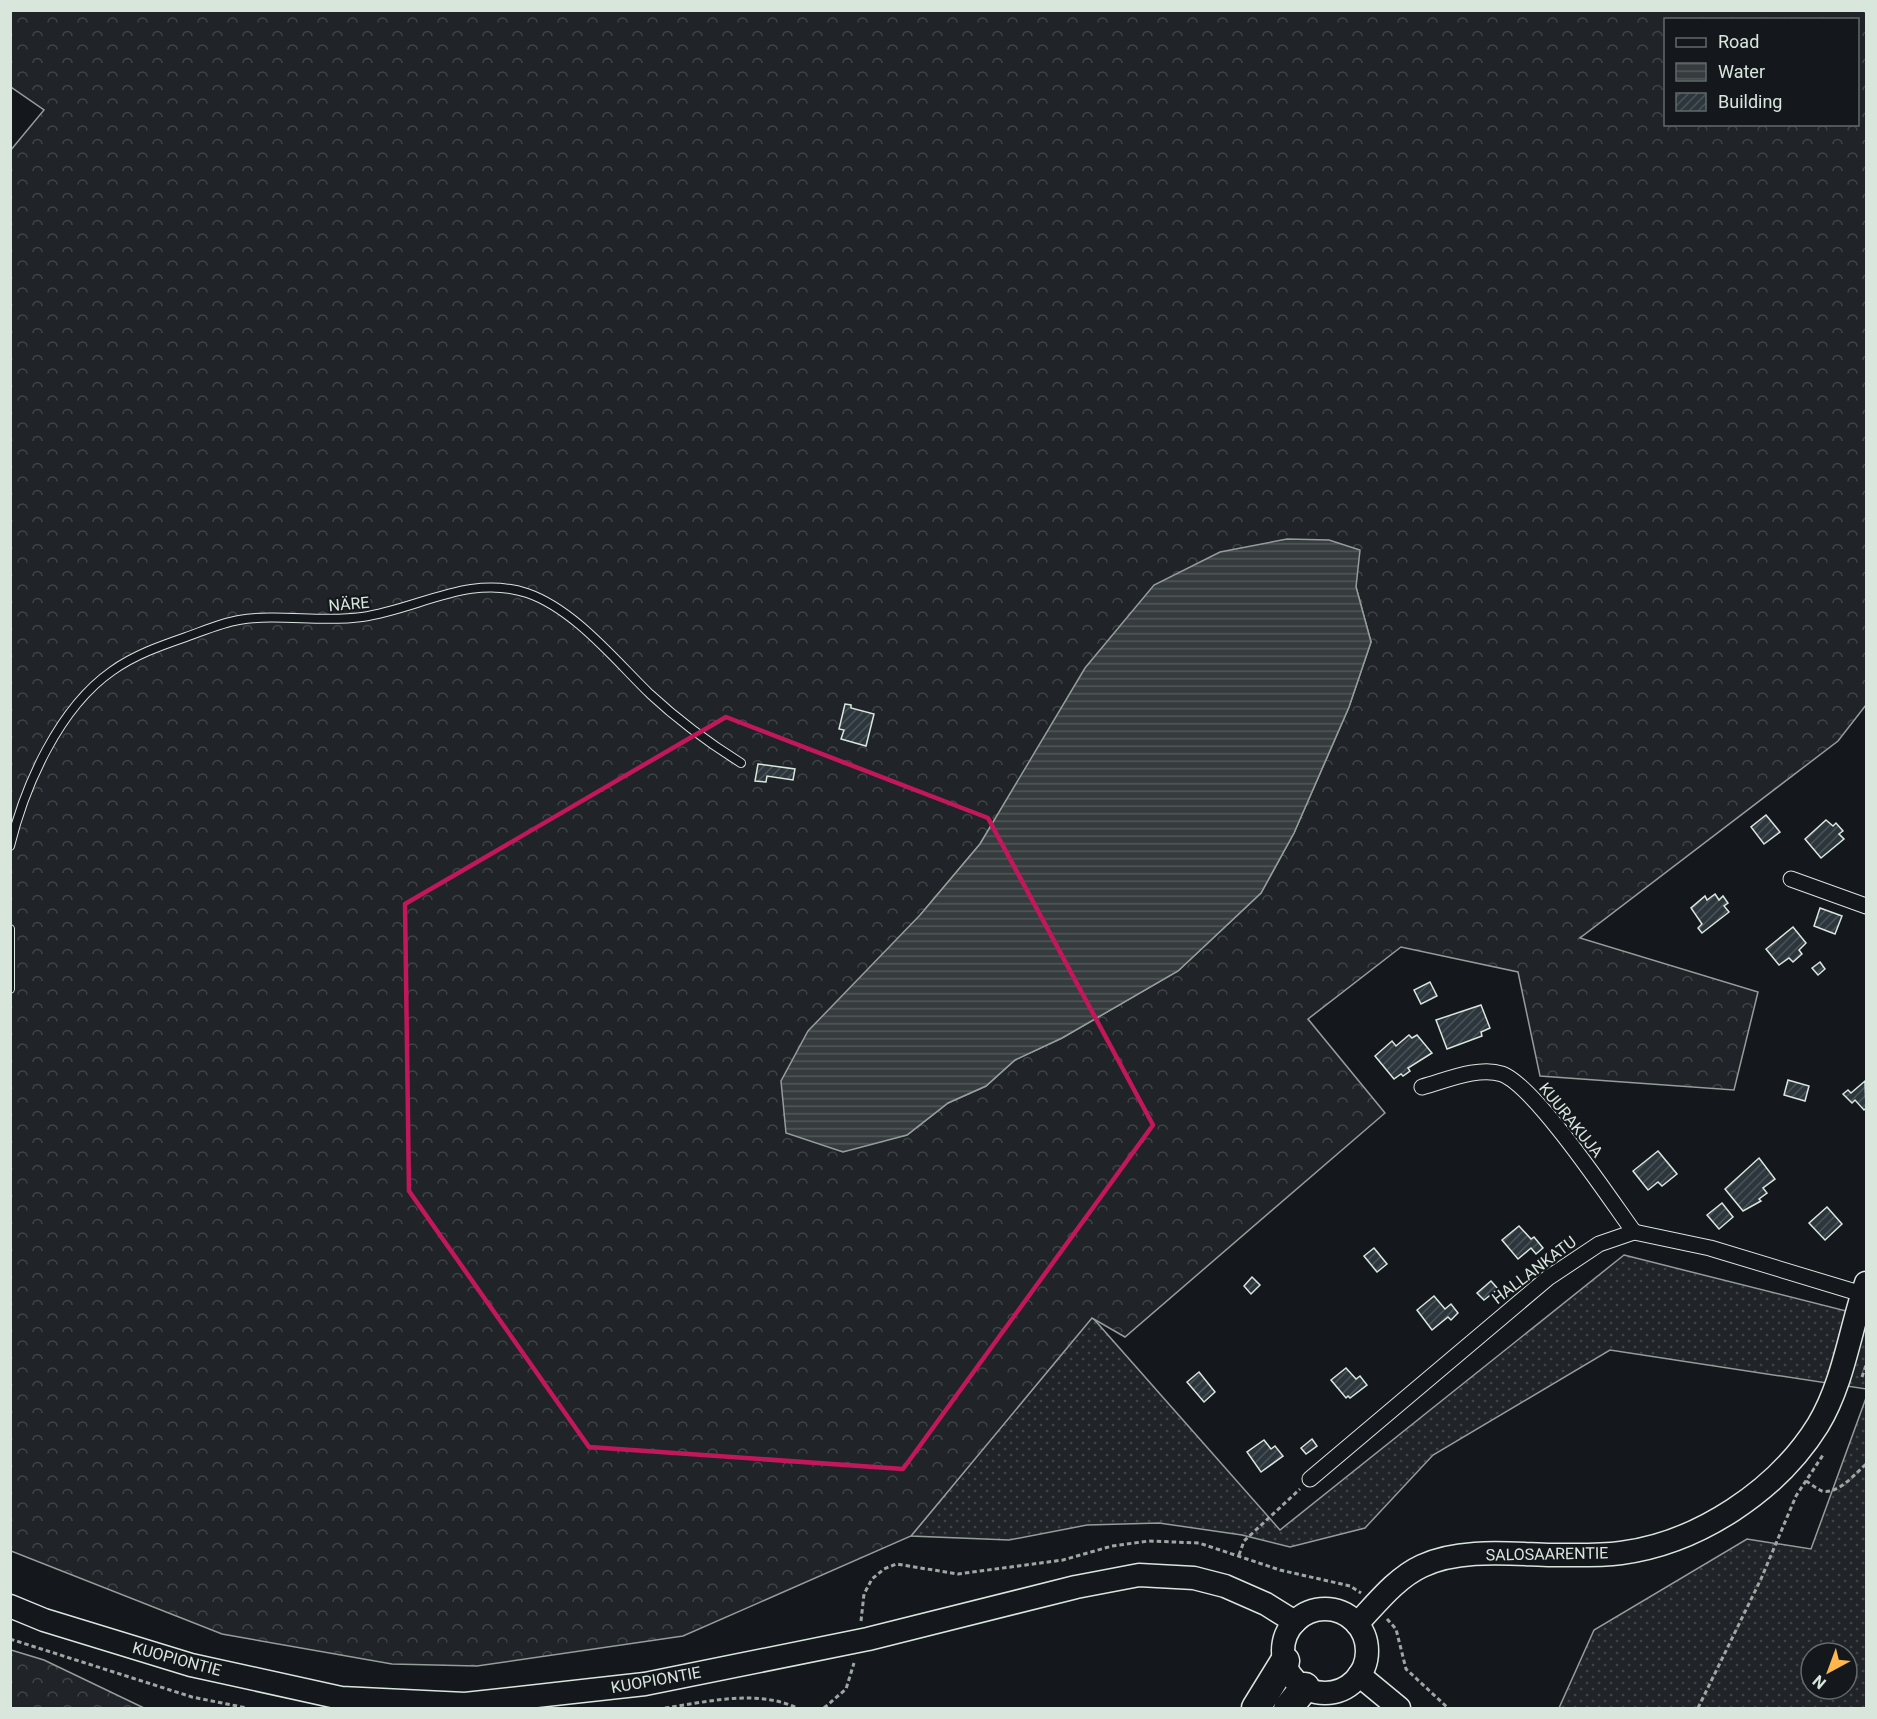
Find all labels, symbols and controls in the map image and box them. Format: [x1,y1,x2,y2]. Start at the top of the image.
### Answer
legend [1664,18,1859,126]
text: Road [1718,31,1759,52]
text: Water [1718,61,1765,82]
text: Building [1718,91,1782,112]
street label: NÄRE [328,593,370,615]
street label: KUURAKUJA [1535,1079,1607,1162]
street label: HALLANKATU [1488,1232,1580,1308]
street label: SALOSAARENTIE [1486,1543,1608,1565]
street label: KUOPIONTIE [131,1638,223,1680]
north arrow [1799,1641,1859,1701]
street label: KUOPIONTIE [610,1663,702,1697]
text: N [1809,1671,1830,1693]

